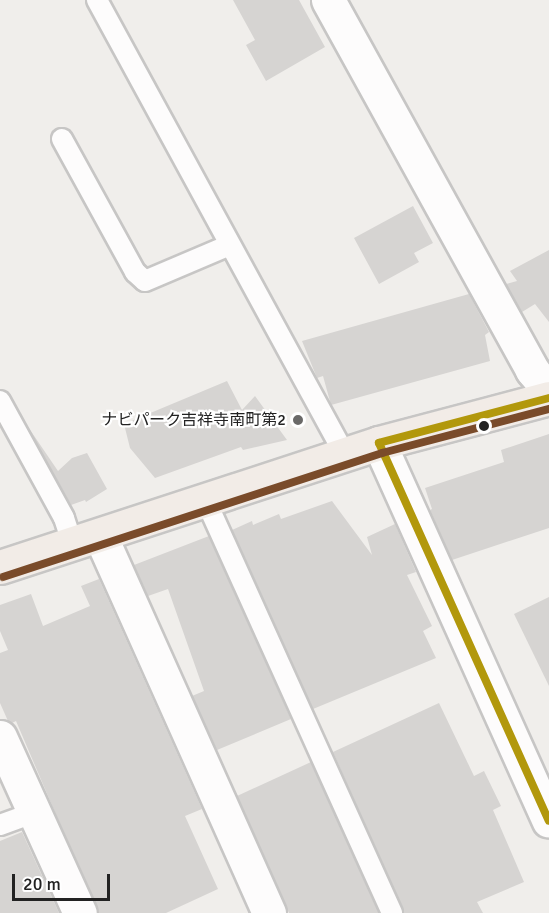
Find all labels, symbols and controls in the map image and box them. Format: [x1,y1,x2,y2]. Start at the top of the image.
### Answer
place label: ナビパーク吉祥寺南町第2 [101,410,286,430]
marker: ナビパーク吉祥寺南町第2 [291,413,305,427]
unlabelled marker [478,420,490,432]
scale bar [15,862,112,900]
text: 20 m [23,873,61,895]

